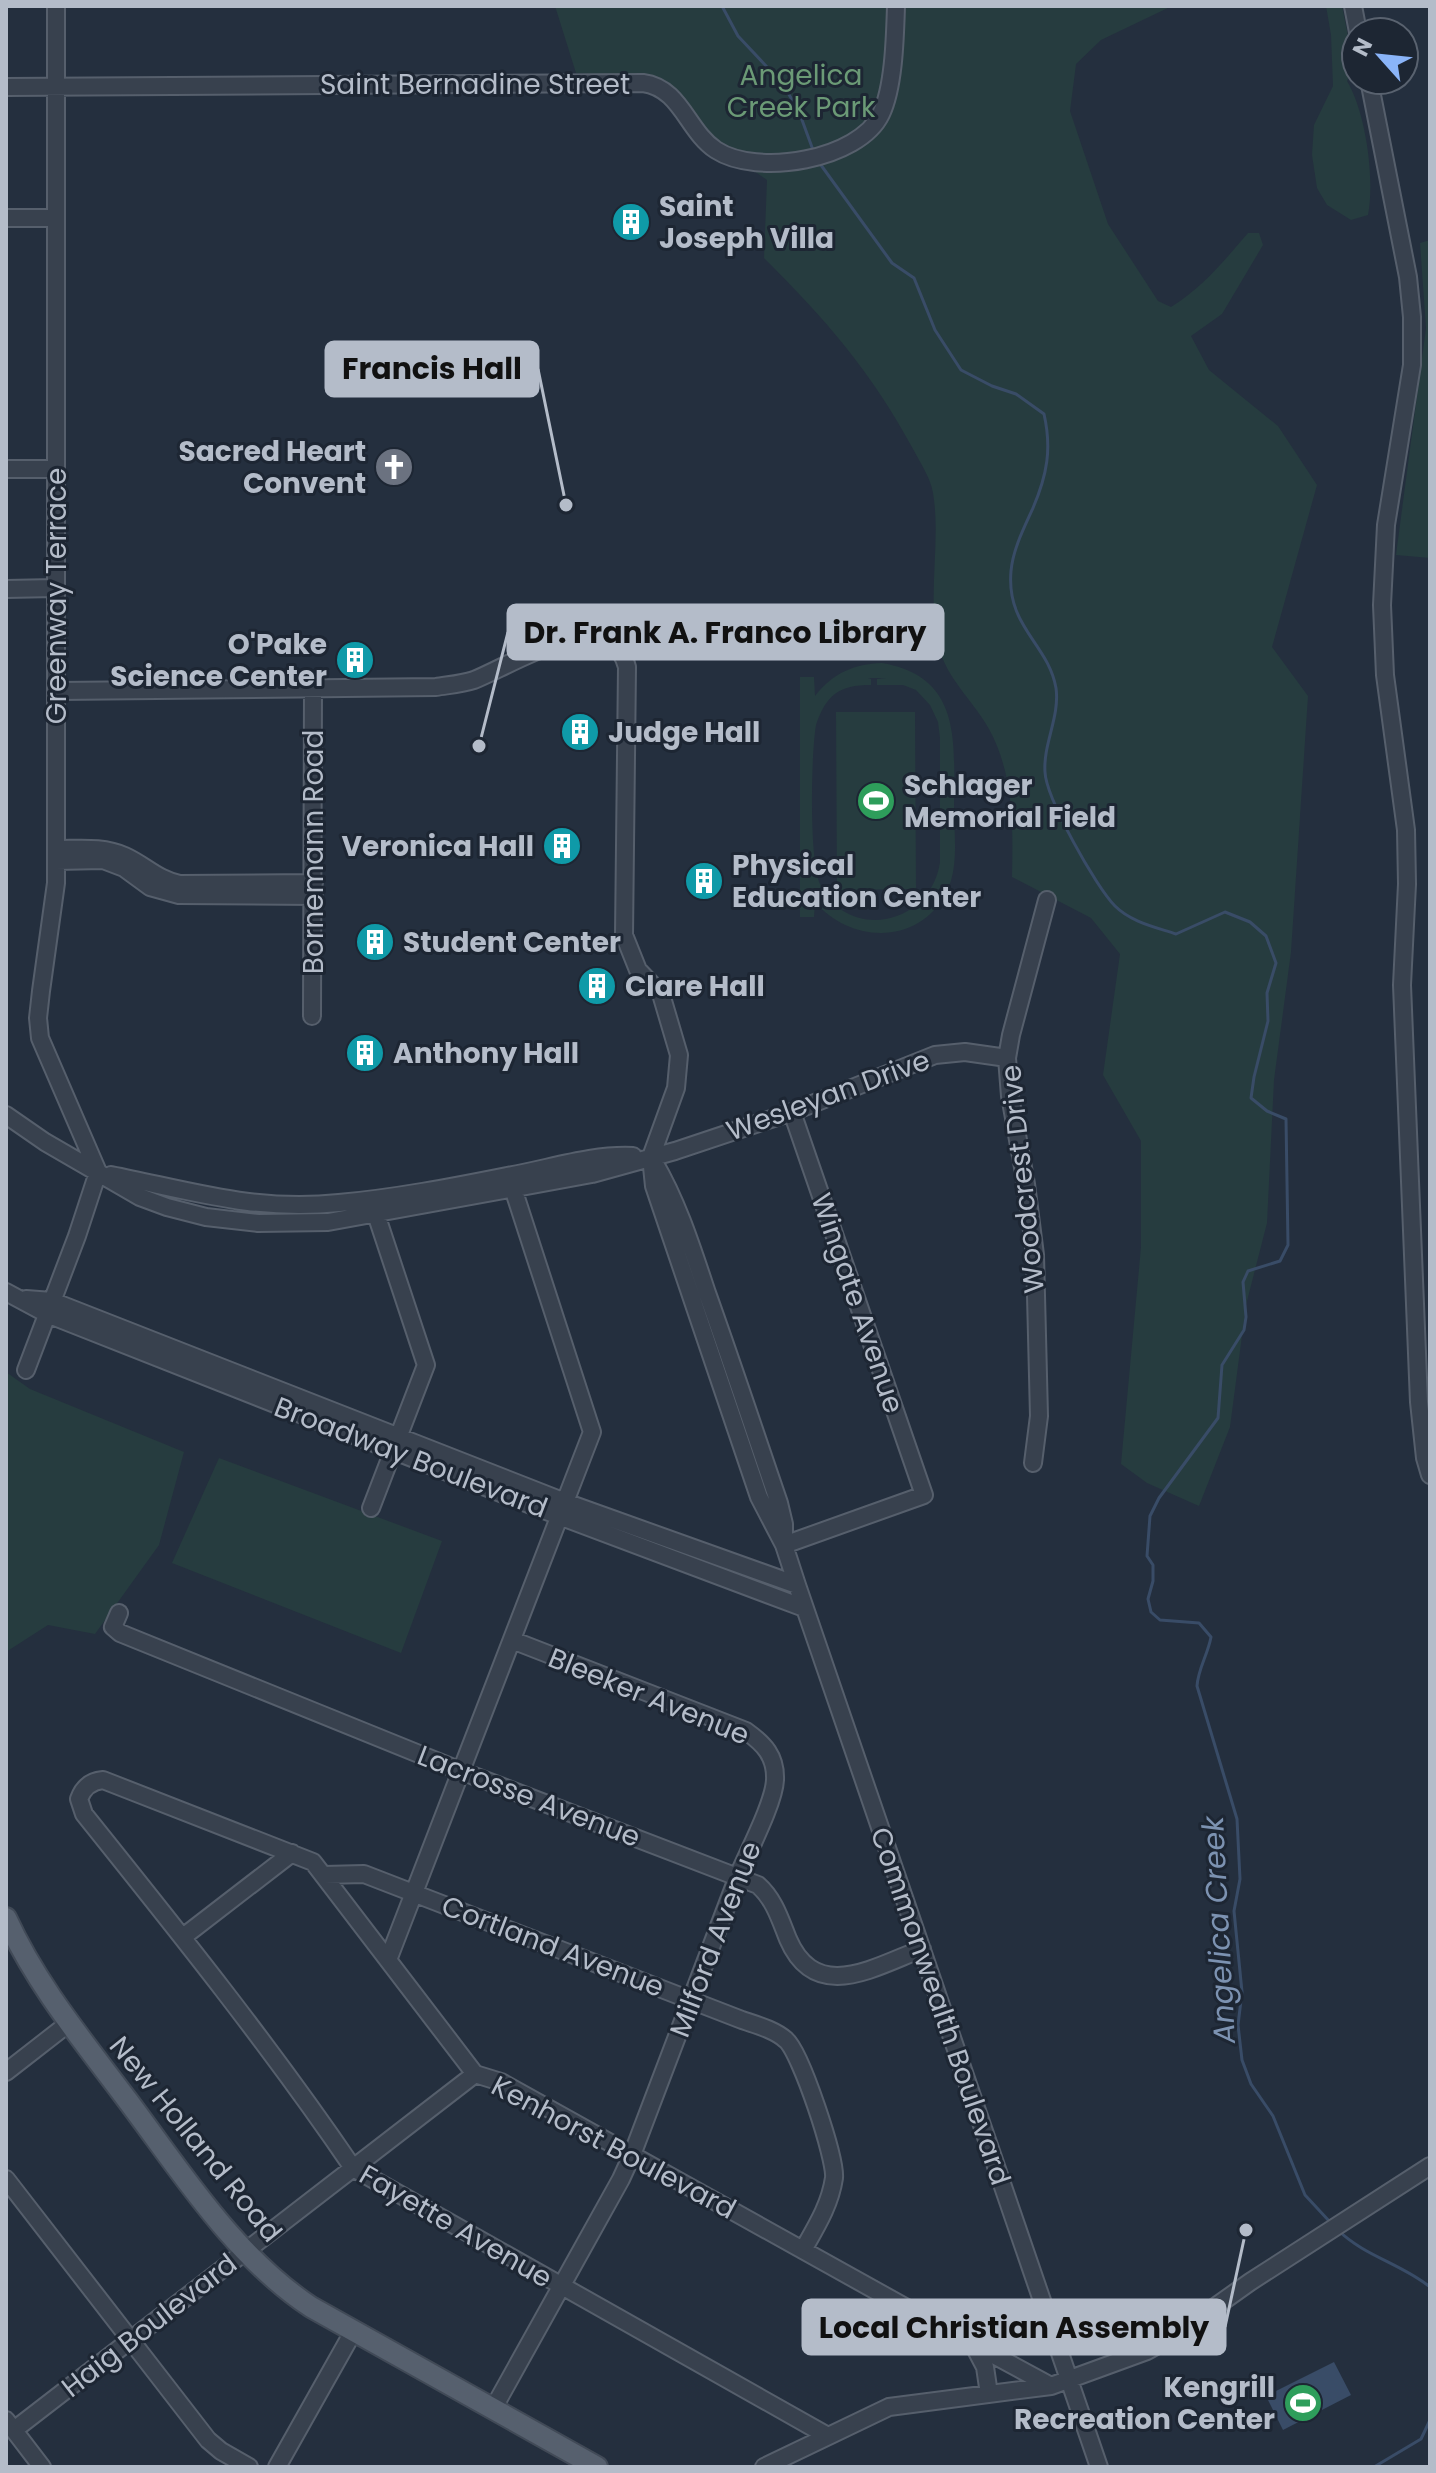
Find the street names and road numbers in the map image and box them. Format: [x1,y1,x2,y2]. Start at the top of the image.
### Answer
street label: Saint Bernadine Street [320,65,630,104]
street label: Greenway Terrace [37,468,76,724]
street label: Bornemann Road [294,730,333,974]
street label: Wesleyan Drive [721,1041,935,1150]
street label: Woodcrest Drive [991,1063,1054,1295]
street label: Wingate Avenue [802,1188,913,1418]
street label: Broadway Boulevard [269,1387,553,1528]
street label: Bleeker Avenue [542,1638,755,1755]
street label: Lacrosse Avenue [412,1736,646,1857]
street label: Commonwealth Boulevard [861,1822,1020,2190]
street label: Milford Avenue [660,1836,771,2043]
street label: Cortland Avenue [436,1886,670,2007]
street label: New Holland Road [100,2028,291,2251]
street label: Kenhorst Boulevard [485,2066,743,2228]
street label: Fayette Avenue [352,2155,559,2297]
street label: Haig Boulevard [53,2245,245,2406]

